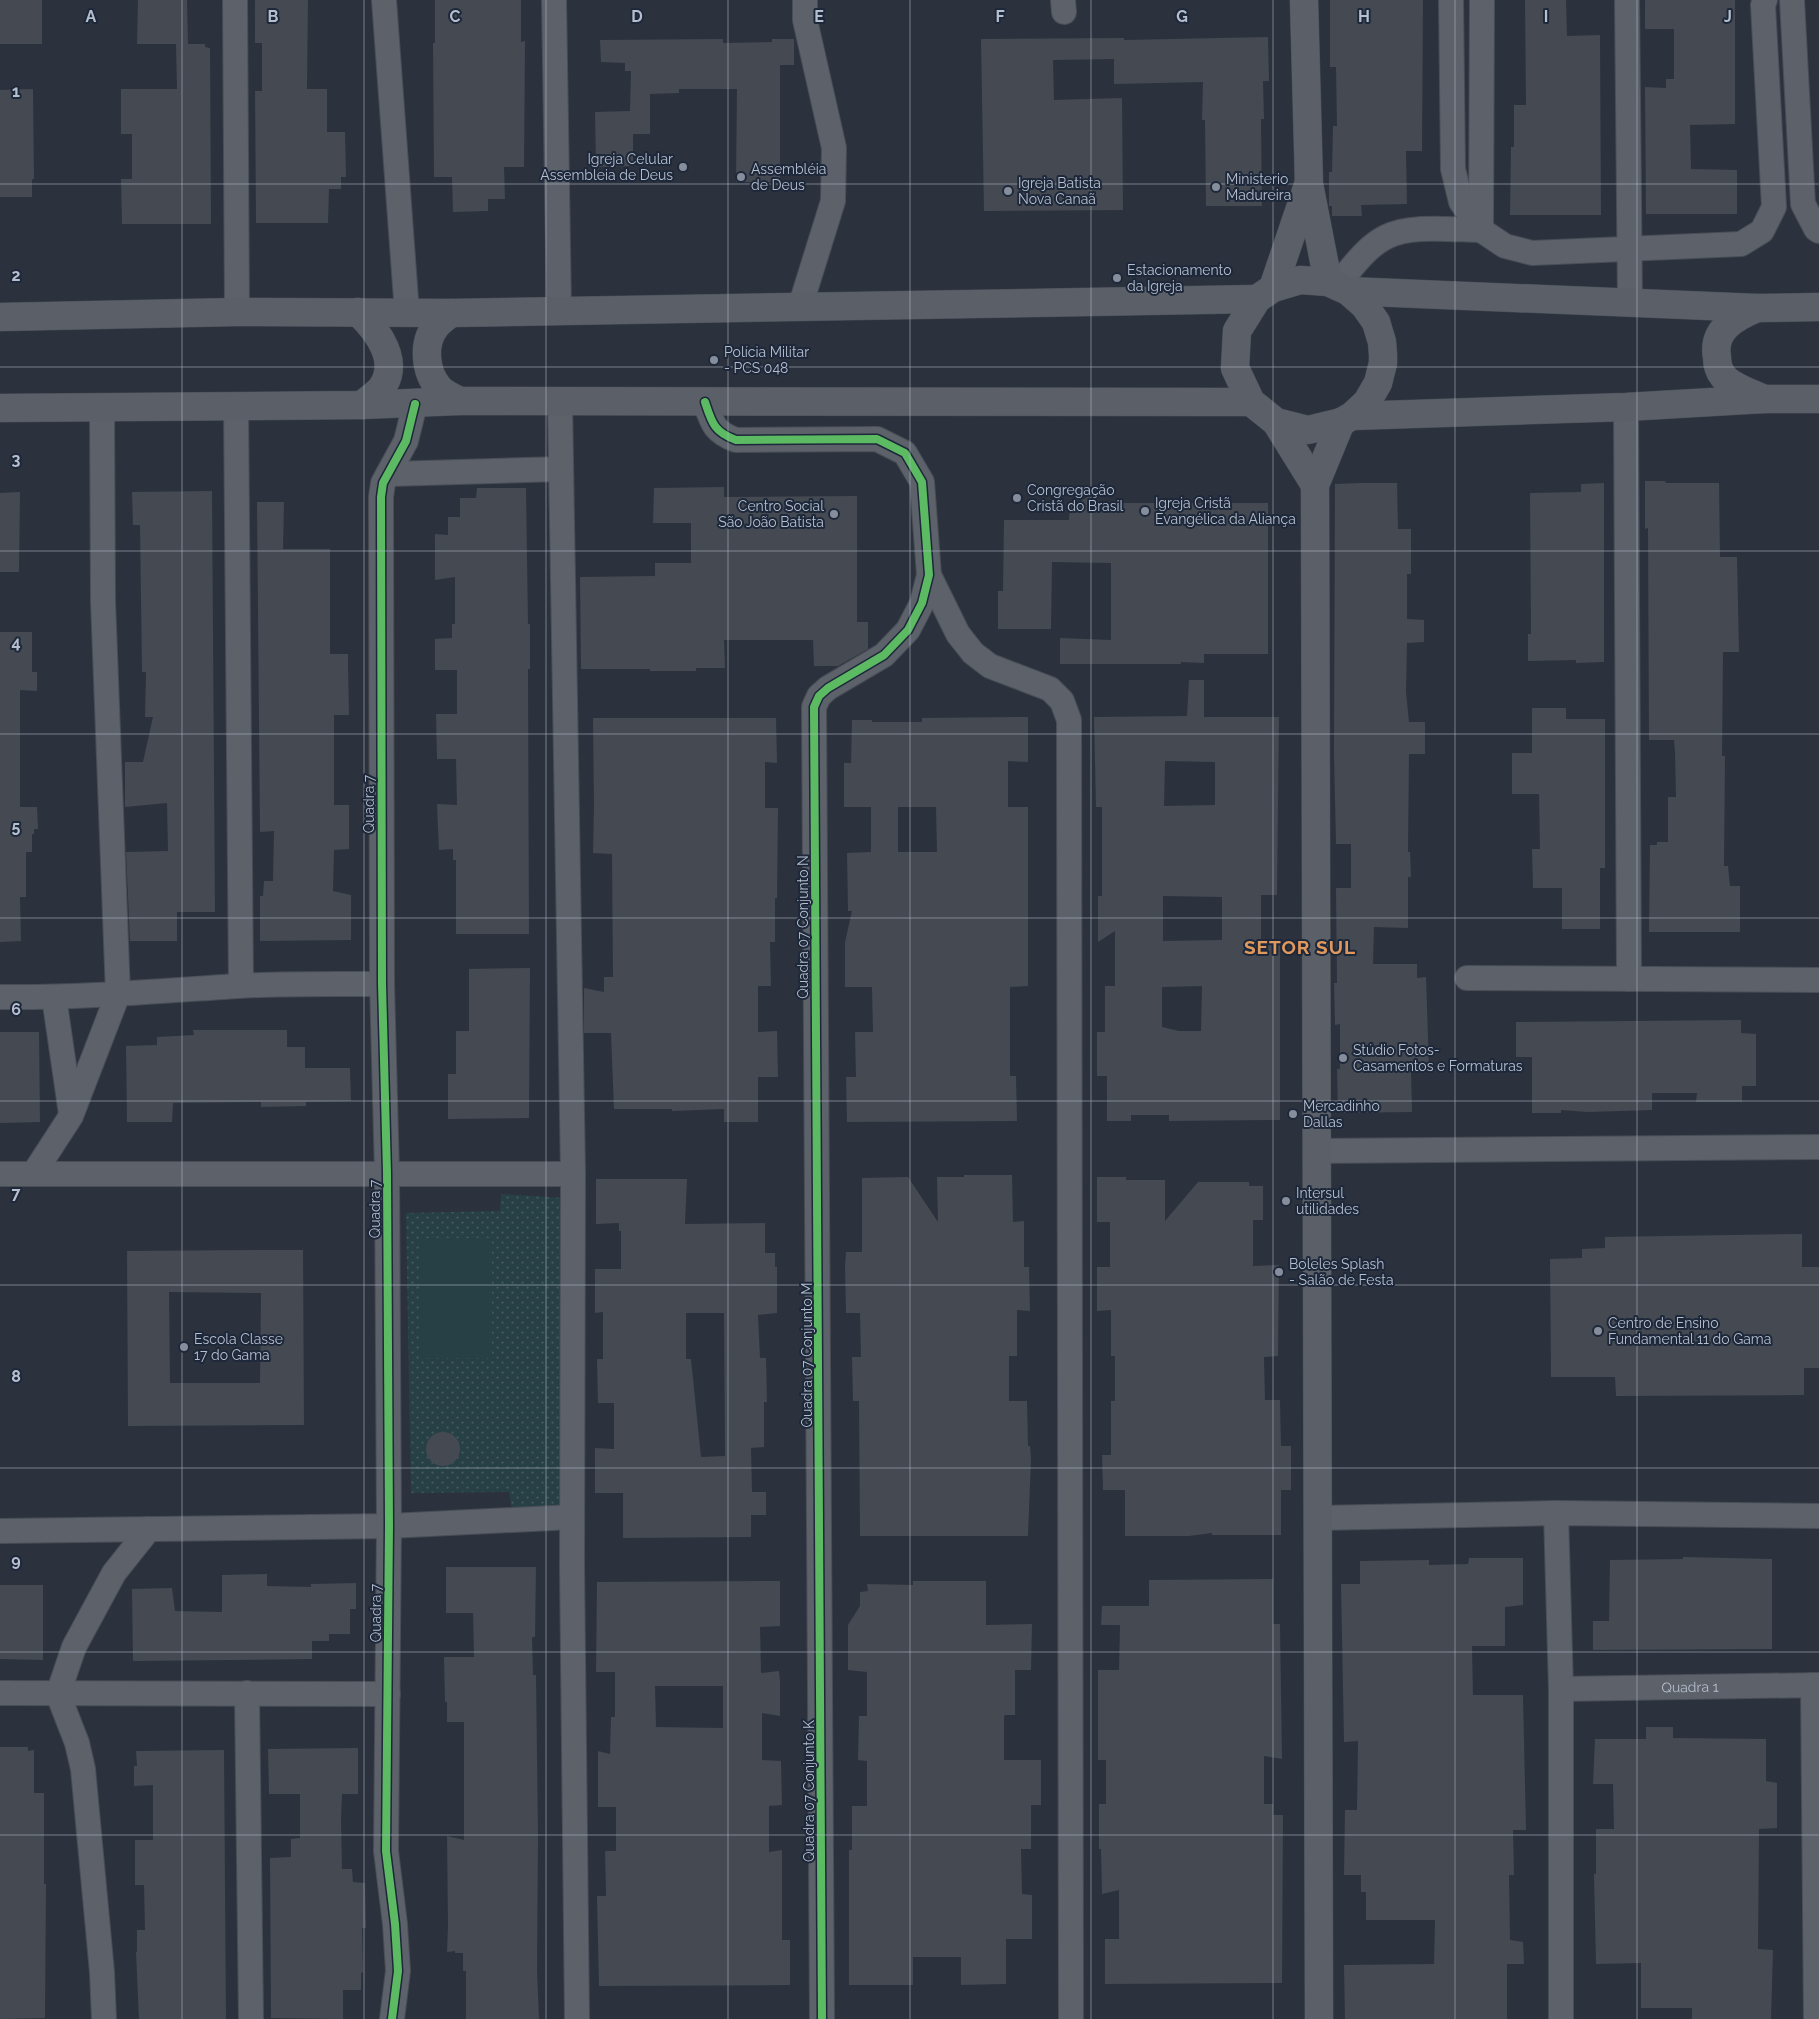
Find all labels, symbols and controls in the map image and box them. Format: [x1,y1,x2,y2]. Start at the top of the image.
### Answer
text: A [86,7,97,26]
text: B [268,7,279,26]
text: C [450,7,461,26]
text: D [631,7,643,26]
text: E [814,7,824,26]
text: F [995,7,1005,26]
text: G [1176,7,1188,26]
text: H [1358,7,1370,26]
text: I [1544,7,1548,26]
text: J [1724,7,1732,26]
text: 1 [12,82,20,101]
place label: Igreja Celular Assembleia de Deus [540,151,673,183]
marker: Igreja Celular Assembleia de Deus [677,161,689,173]
place label: Assembléia de Deus [751,161,826,193]
marker: Assembléia de Deus [735,171,747,183]
place label: Ministerio Madureira [1226,171,1291,203]
place label: Igreja Batista Nova Canaã [1018,175,1101,207]
marker: Ministerio Madureira [1210,181,1222,193]
marker: Igreja Batista Nova Canaã [1002,185,1014,197]
place label: Estacionamento da Igreja [1127,262,1232,294]
text: 2 [11,266,21,285]
marker: Estacionamento da Igreja [1111,272,1123,284]
place label: Polícia Militar - PCS 048 [724,344,809,376]
marker: Polícia Militar - PCS 048 [708,354,720,366]
text: 3 [12,450,21,469]
place label: Congregação Cristã do Brasil [1027,482,1123,514]
marker: Congregação Cristã do Brasil [1011,492,1023,504]
place label: Igreja Cristã Evangélica da Aliança [1155,495,1296,527]
place label: Centro Social São João Batista [718,498,824,530]
marker: Igreja Cristã Evangélica da Aliança [1139,505,1151,517]
marker: Centro Social São João Batista [828,508,840,520]
text: 4 [11,633,21,652]
street label: Quadra 7 [361,774,377,833]
text: 5 [12,817,21,836]
street label: Quadra 07 Conjunto N [795,855,811,999]
district label: SETOR SUL [1244,936,1356,958]
text: 6 [11,1000,21,1019]
place label: Stúdio Fotos- Casamentos e Formaturas [1353,1042,1523,1074]
marker: Stúdio Fotos- Casamentos e Formaturas [1337,1052,1349,1064]
place label: Mercadinho Dallas [1303,1098,1380,1130]
marker: Mercadinho Dallas [1287,1108,1299,1120]
street label: Quadra 7 [367,1179,383,1238]
text: 7 [12,1184,21,1203]
place label: Intersul utilidades [1296,1185,1359,1217]
marker: Intersul utilidades [1280,1195,1292,1207]
place label: Boleles Splash - Salão de Festa [1289,1256,1394,1288]
marker: Boleles Splash - Salão de Festa [1273,1266,1285,1278]
street label: Quadra 07 Conjunto M [799,1282,815,1428]
place label: Centro de Ensino Fundamental 11 do Gama [1608,1315,1771,1347]
marker: Centro de Ensino Fundamental 11 do Gama [1592,1325,1604,1337]
place label: Escola Classe 17 do Gama [194,1331,283,1363]
marker: Escola Classe 17 do Gama [178,1341,190,1353]
text: 8 [11,1367,21,1386]
text: 9 [11,1551,21,1570]
street label: Quadra 7 [368,1583,384,1642]
street label: Quadra 1 [1661,1679,1719,1695]
street label: Quadra 07 Conjunto K [801,1720,817,1862]

